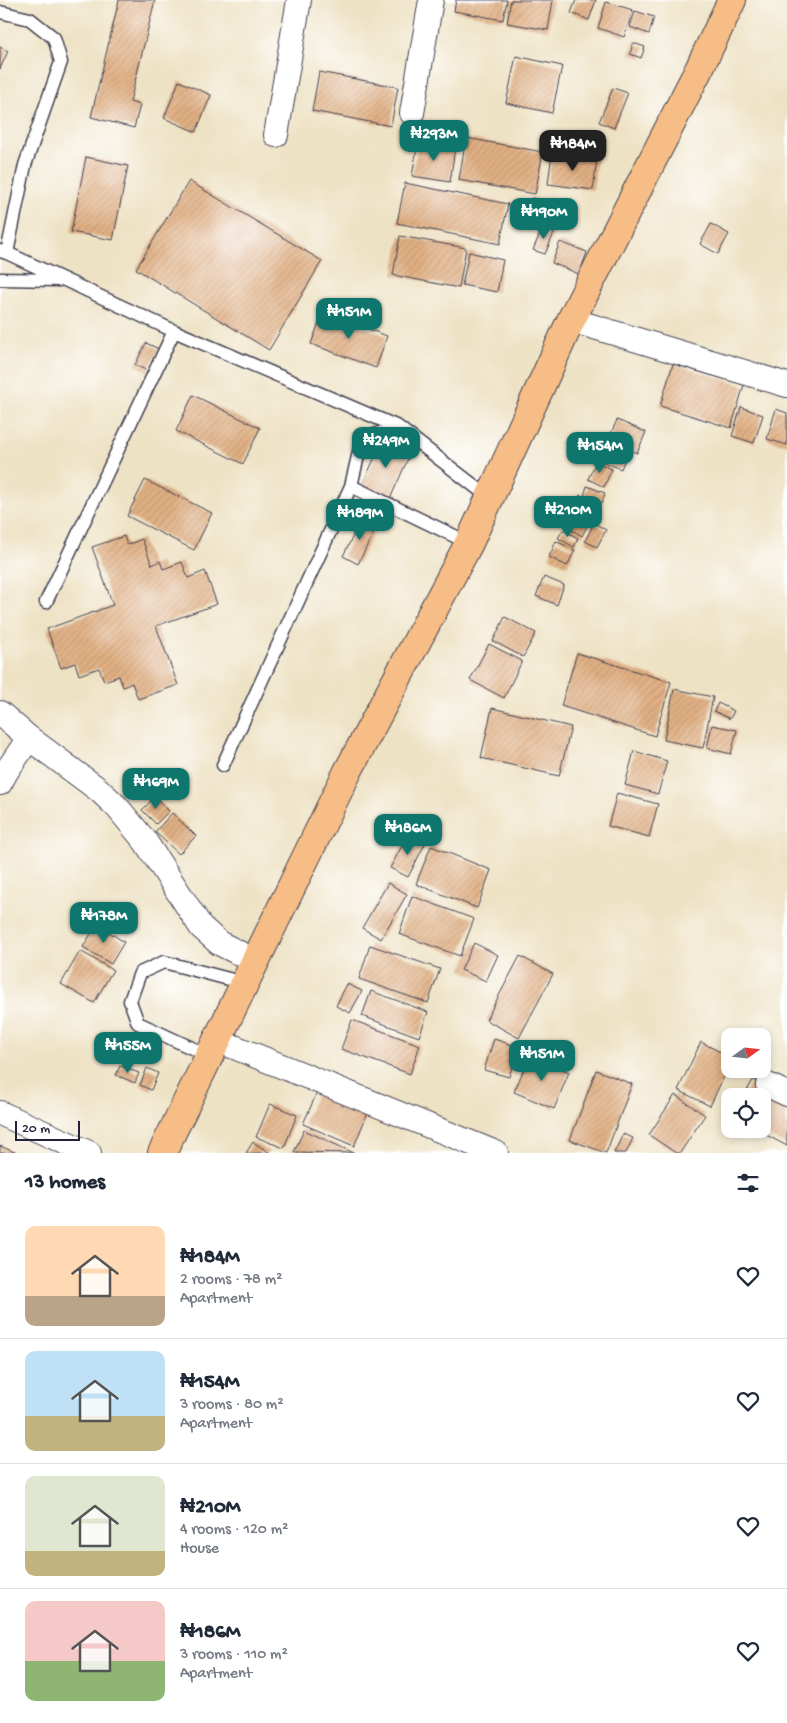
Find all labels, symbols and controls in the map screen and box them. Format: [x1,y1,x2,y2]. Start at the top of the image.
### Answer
pin: ₦293M [399,120,469,162]
text: ₦293M [411,126,457,145]
pin: ₦184M [538,130,608,172]
text: ₦184M [550,136,596,155]
pin: ₦190M [509,198,579,240]
text: ₦190M [521,204,567,223]
pin: ₦151M [314,298,384,340]
text: ₦151M [327,304,371,323]
pin: ₦249M [351,426,421,469]
pin: ₦154M [565,432,635,474]
text: ₦249M [363,433,409,452]
text: ₦154M [577,438,623,457]
pin: ₦210M [533,496,603,538]
pin: ₦189M [325,498,395,541]
text: ₦210M [545,502,591,521]
text: ₦189M [337,505,383,524]
pin: ₦169M [121,768,191,810]
text: ₦169M [133,774,179,793]
pin: ₦186M [373,814,443,856]
text: ₦186M [385,820,431,839]
pin: ₦178M [69,902,139,944]
text: ₦178M [81,908,127,927]
north arrow [721,1028,771,1078]
map controls [721,1028,771,1138]
pin: ₦155M [93,1032,163,1074]
text: ₦155M [105,1038,151,1057]
pin: ₦151M [507,1040,577,1082]
text: ₦151M [520,1046,564,1065]
button: locate [721,1088,771,1138]
scale bar [15,1118,80,1141]
text: 20 m [22,1121,50,1138]
icon: filters [734,1169,762,1197]
text: 13 homes [25,1171,105,1196]
icon: home [65,1246,125,1306]
text: ₦184M [180,1246,240,1271]
icon: heart [734,1262,762,1290]
text: 2 rooms · 78 m² [180,1271,282,1290]
text: Apartment [180,1290,252,1309]
icon: home [65,1371,125,1431]
text: ₦154M [180,1371,239,1396]
icon: heart [734,1387,762,1415]
text: 3 rooms · 80 m² [180,1396,284,1415]
text: Apartment [180,1415,252,1434]
icon: home [65,1496,125,1556]
text: ₦210M [180,1496,240,1521]
icon: heart [734,1512,762,1540]
text: 4 rooms · 120 m² [180,1521,288,1540]
text: House [180,1540,219,1559]
icon: home [65,1621,125,1681]
text: ₦186M [180,1621,240,1646]
icon: heart [734,1637,762,1665]
text: 3 rooms · 110 m² [180,1646,288,1665]
text: Apartment [180,1665,252,1684]

